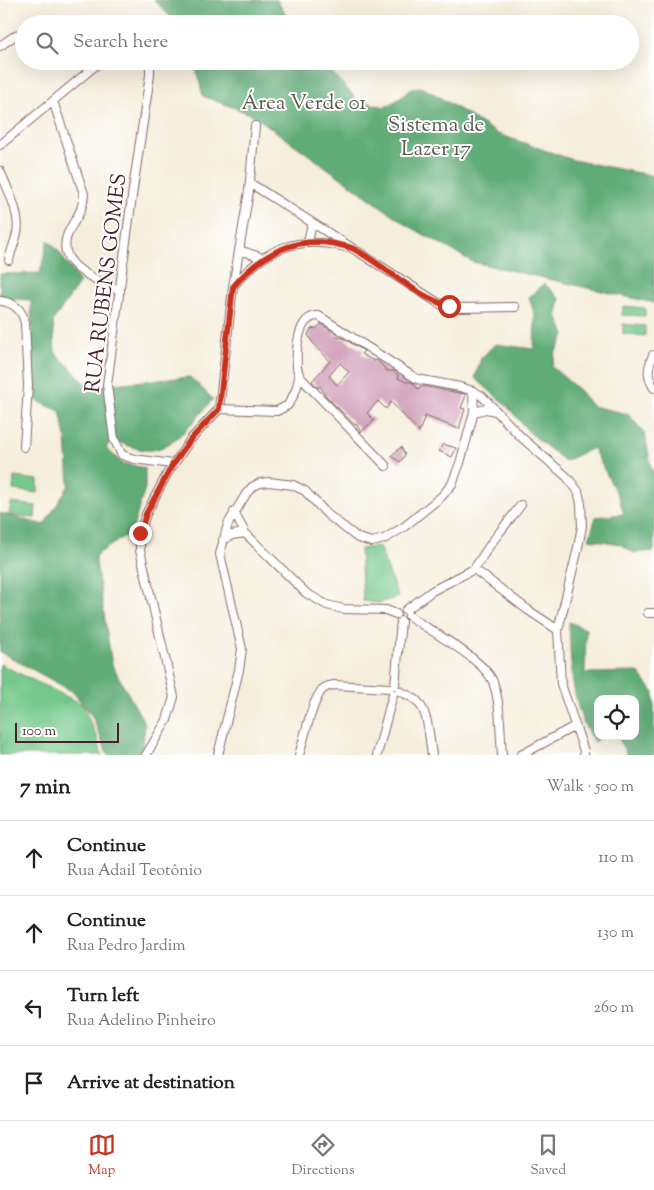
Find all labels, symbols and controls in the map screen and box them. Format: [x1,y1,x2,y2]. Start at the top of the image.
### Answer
search box [15,15,639,70]
icon: search [33,29,61,57]
text: Search here [73,29,168,56]
park label: Área Verde 01 [242,89,366,119]
park label: Sistema de Lazer 17 [388,111,484,165]
street label: RUA RUBENS GOMES [79,172,135,395]
route start [438,295,461,318]
route end [129,522,152,545]
map controls [594,695,639,740]
button: locate [594,695,639,740]
scale bar [15,720,119,743]
text: 100 m [22,722,56,742]
text: 7 min [20,773,71,803]
text: Walk · 500 m [547,776,634,799]
text: Continue [67,833,146,860]
icon: ahead [20,844,48,872]
text: 110 m [598,847,634,870]
text: Rua Adail Teotônio [67,860,202,883]
text: Continue [67,908,146,935]
icon: ahead [20,919,48,947]
text: 130 m [597,922,634,945]
text: Rua Pedro Jardim [67,935,185,958]
text: Turn left [67,983,139,1010]
icon: left [20,994,48,1022]
text: 260 m [593,997,634,1020]
text: Rua Adelino Pinheiro [67,1010,216,1033]
icon: arrive [20,1069,48,1097]
text: Arrive at destination [67,1070,235,1097]
tab: Map [88,1131,116,1181]
tab: Directions [291,1131,355,1181]
tab: Saved [530,1131,566,1181]

